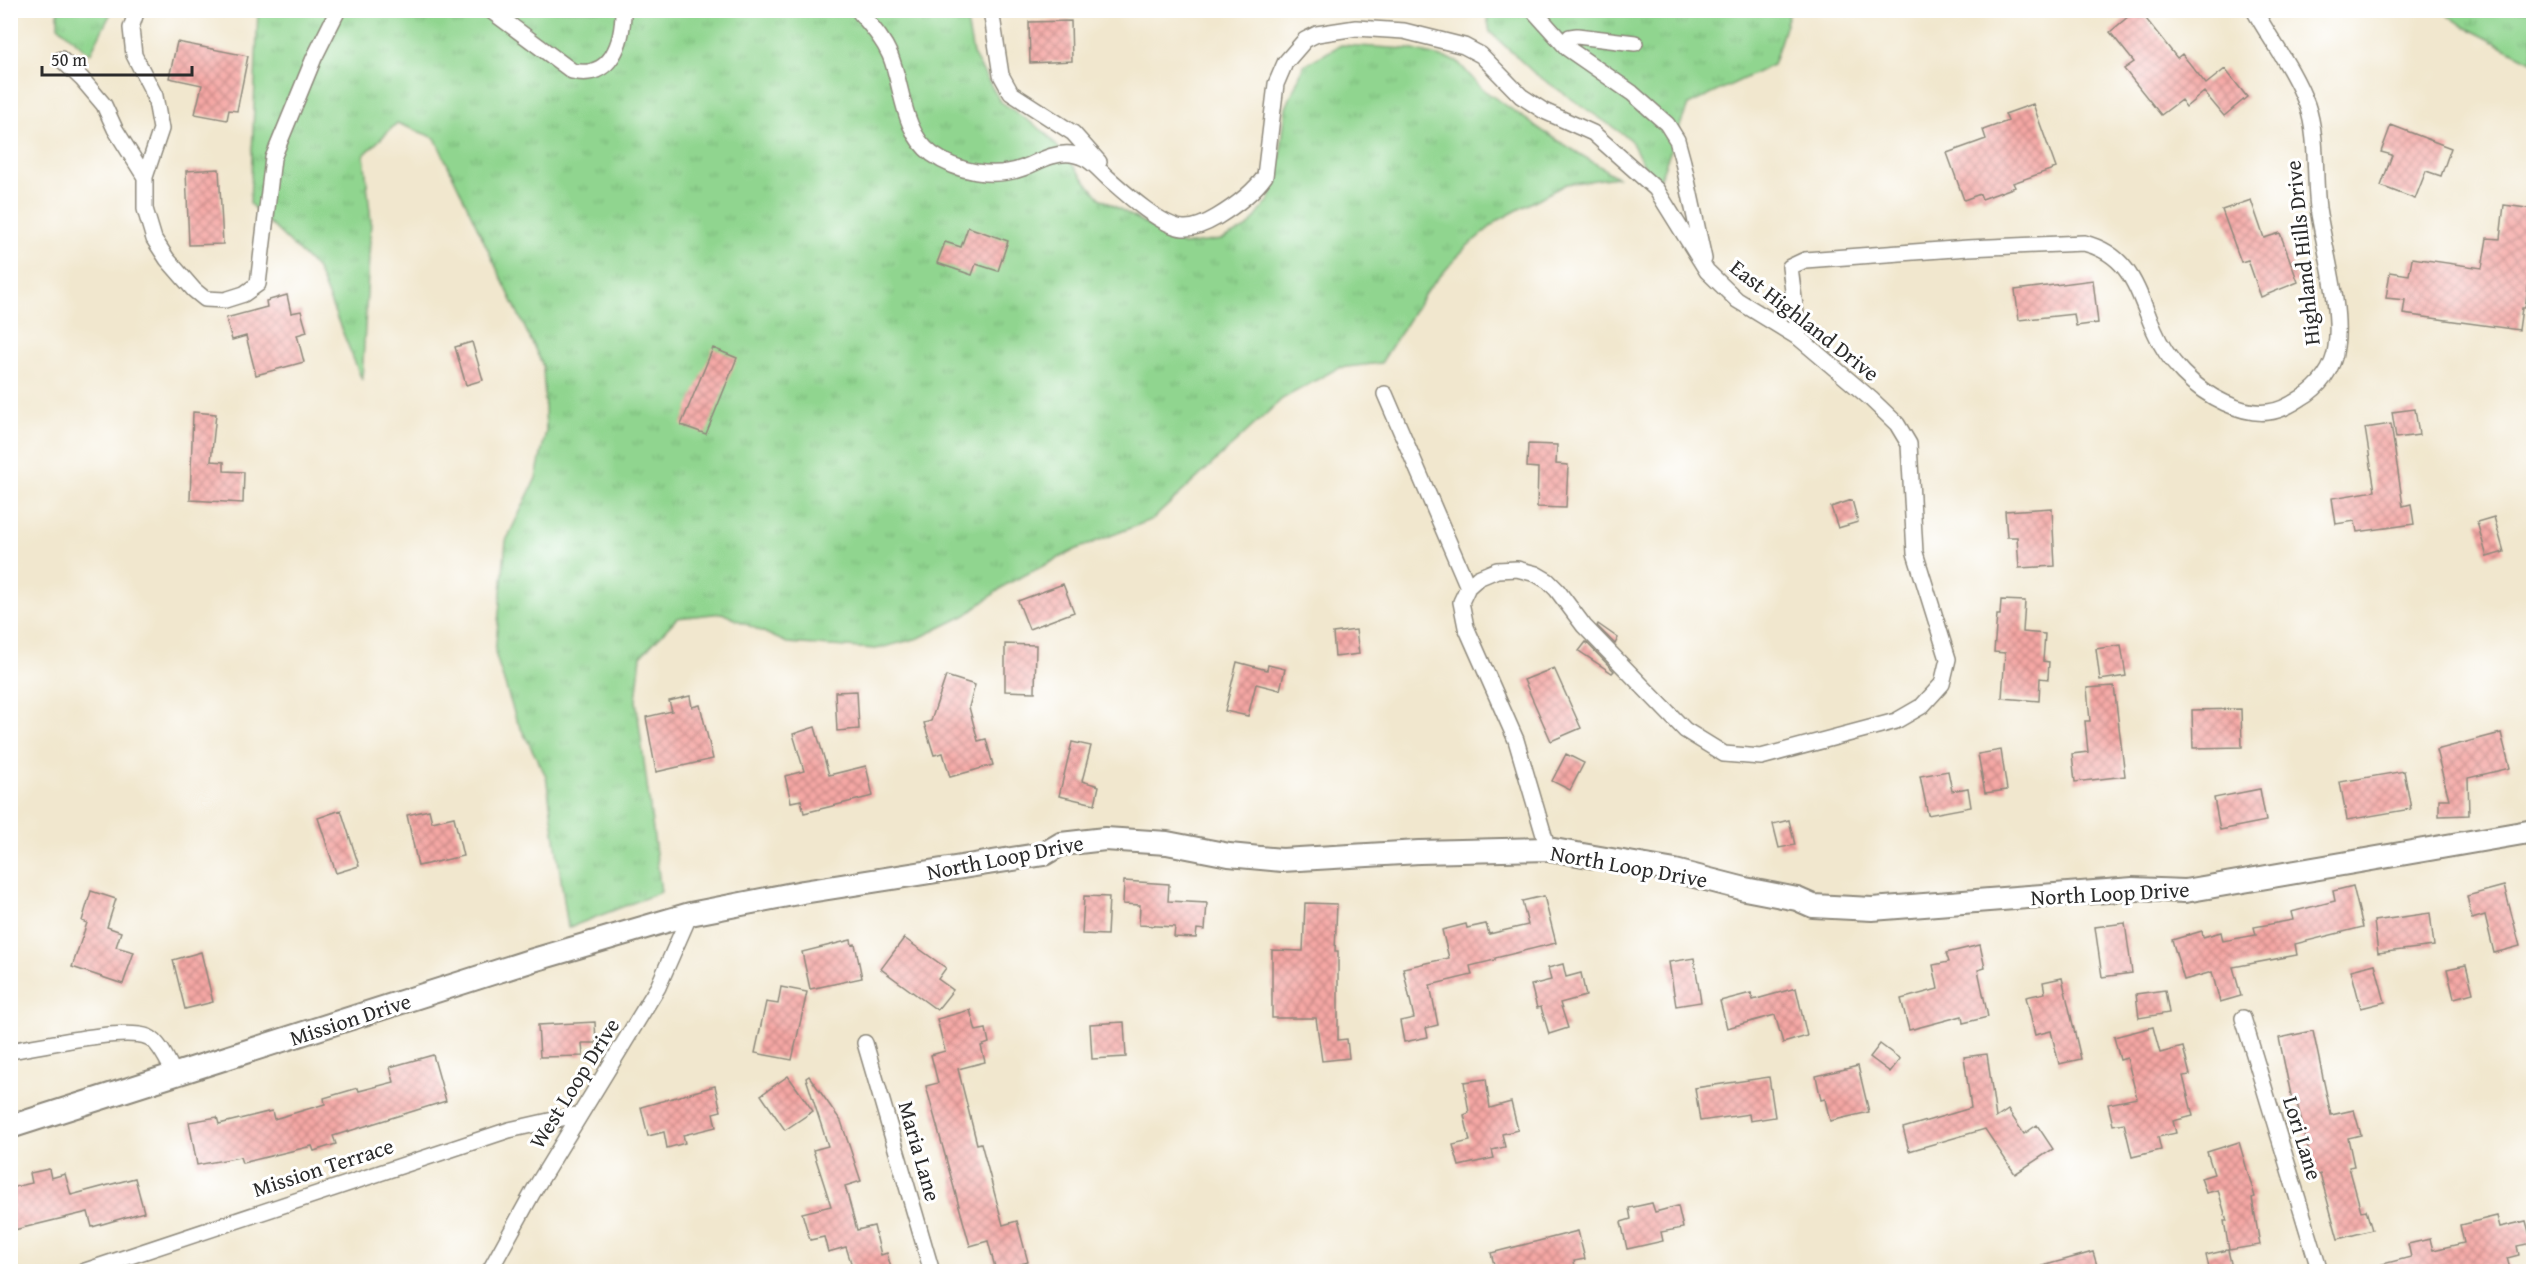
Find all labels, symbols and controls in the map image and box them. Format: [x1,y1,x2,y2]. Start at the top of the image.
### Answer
scale bar [42,39,192,77]
text: 50 m [51,46,87,73]
street label: Highland Hills Drive [2276,159,2328,347]
street label: East Highland Drive [1724,251,1886,389]
street label: North Loop Drive [924,826,1086,888]
street label: North Loop Drive [1548,836,1710,896]
street label: North Loop Drive [2030,873,2190,913]
street label: Mission Drive [285,984,415,1054]
street label: West Loop Drive [521,1011,627,1155]
street label: Lori Lane [2275,1092,2331,1184]
street label: Maria Lane [890,1097,950,1205]
street label: Mission Terrace [248,1129,398,1205]

